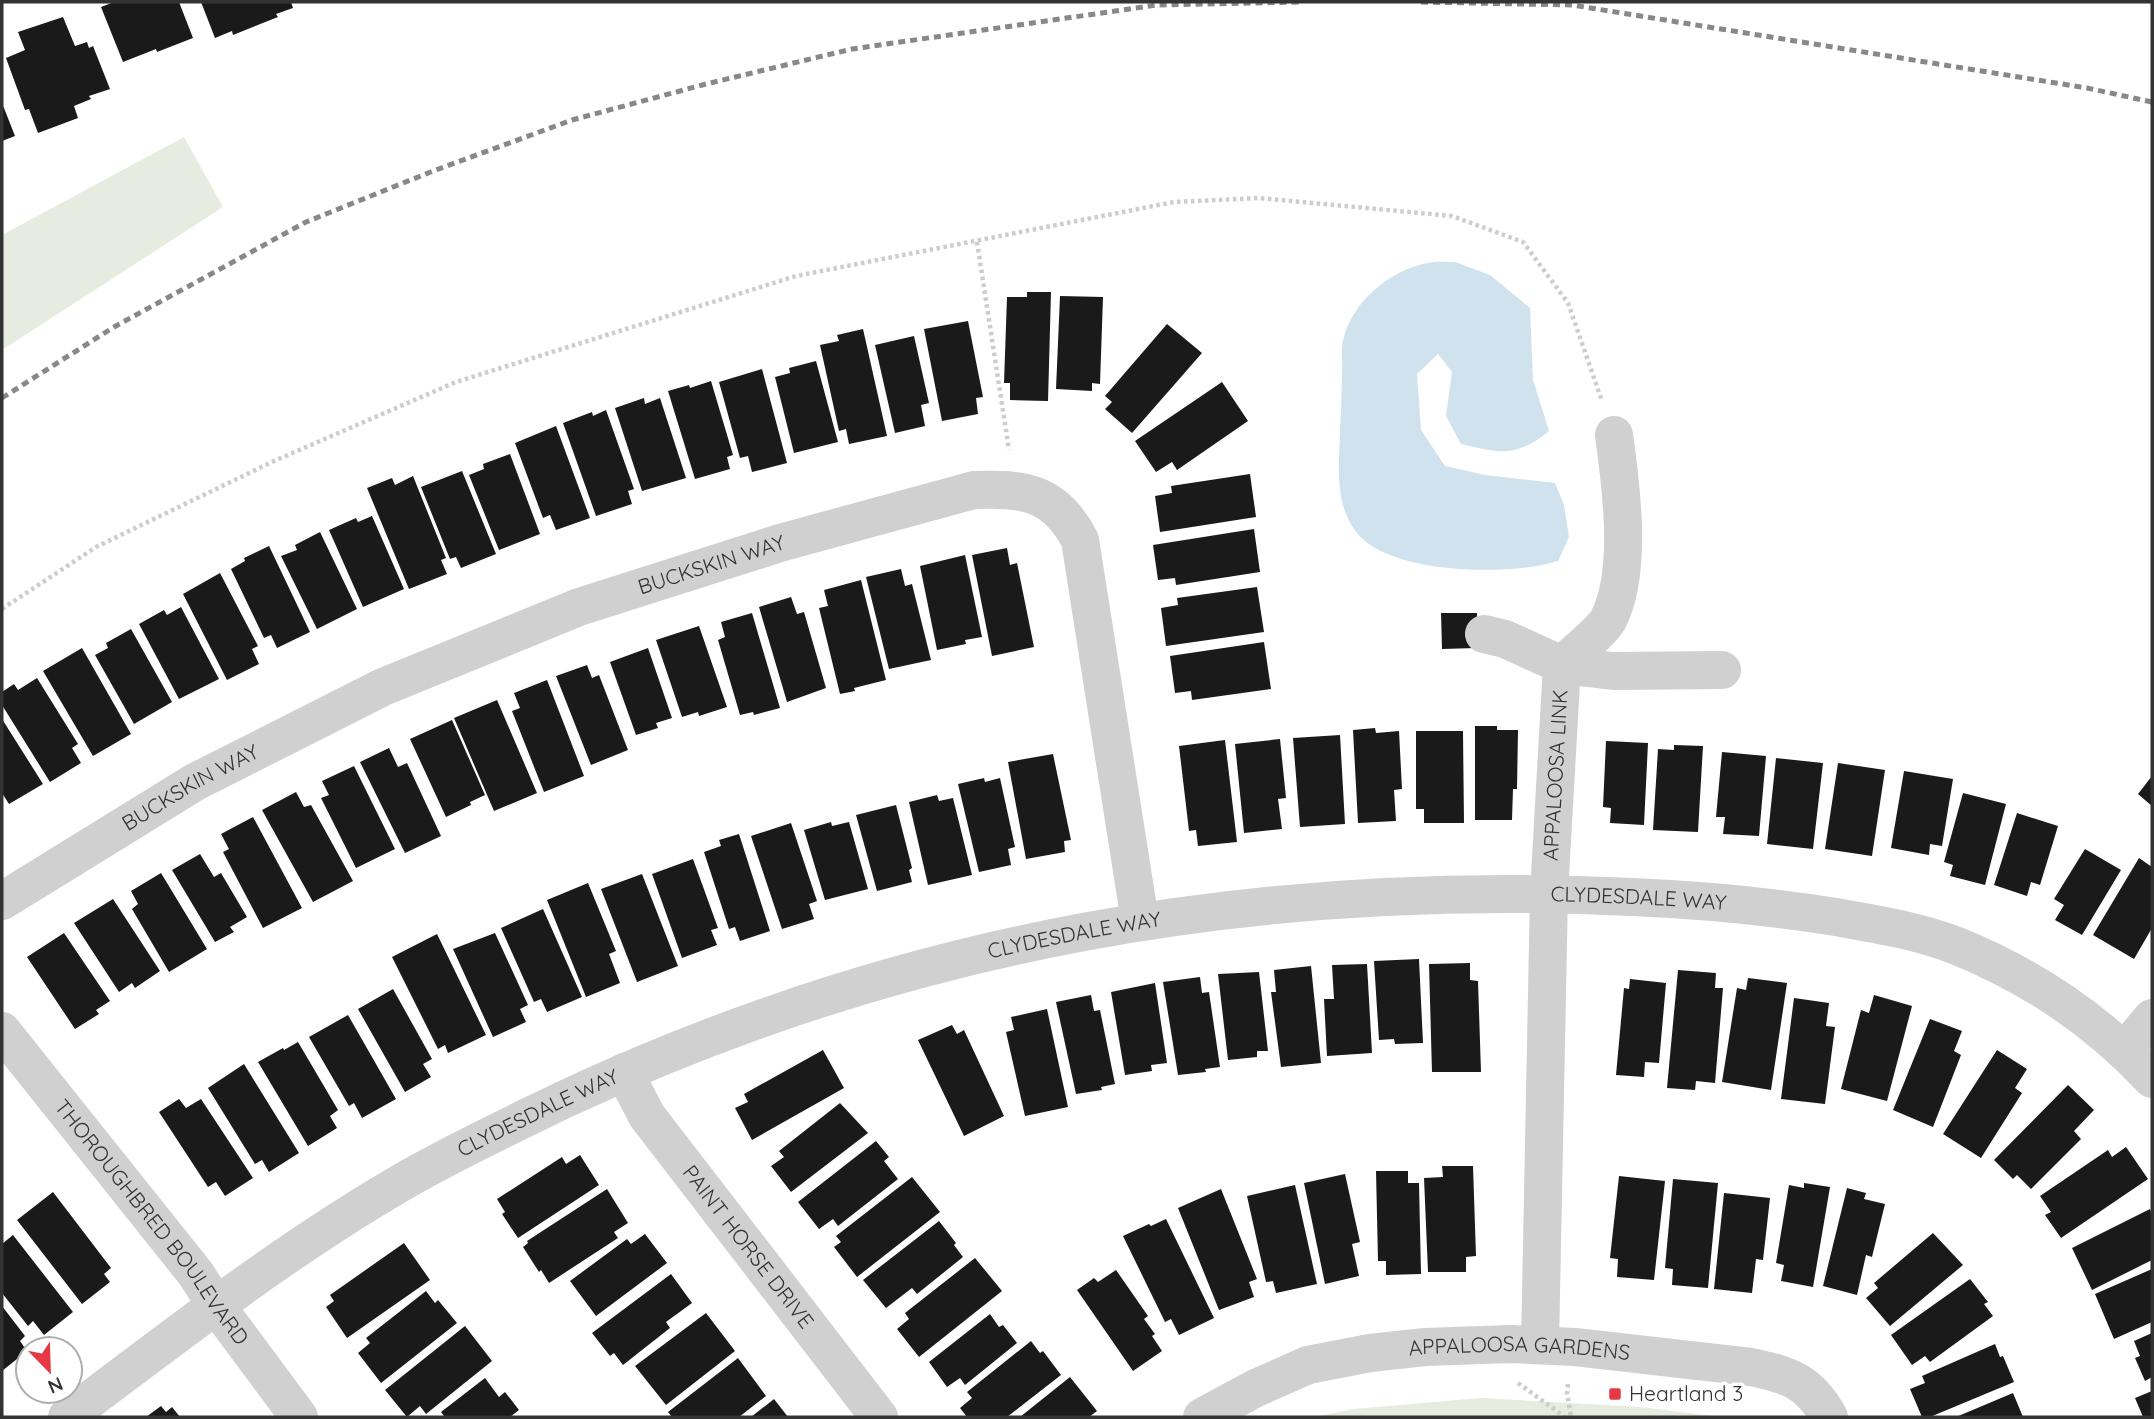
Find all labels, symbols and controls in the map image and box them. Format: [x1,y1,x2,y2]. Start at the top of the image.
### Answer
street label: BUCKSKIN WAY [634,528,788,599]
street label: APPALOOSA LINK [1537,689,1573,862]
street label: BUCKSKIN WAY [117,738,263,836]
street label: CLYDESDALE WAY [1550,880,1728,915]
street label: CLYDESDALE WAY [985,905,1163,964]
street label: CLYDESDALE WAY [452,1062,623,1162]
street label: THOROUGHBRED BOULEVARD [50,1094,255,1350]
street label: PAINT HORSE DRIVE [678,1159,820,1333]
street label: APPALOOSA GARDENS [1407,1330,1632,1365]
north arrow [14,1335,84,1405]
text: N [45,1372,67,1399]
place label: Heartland 3 [1629,1380,1743,1406]
marker: Heartland 3 [1607,1386,1623,1402]

